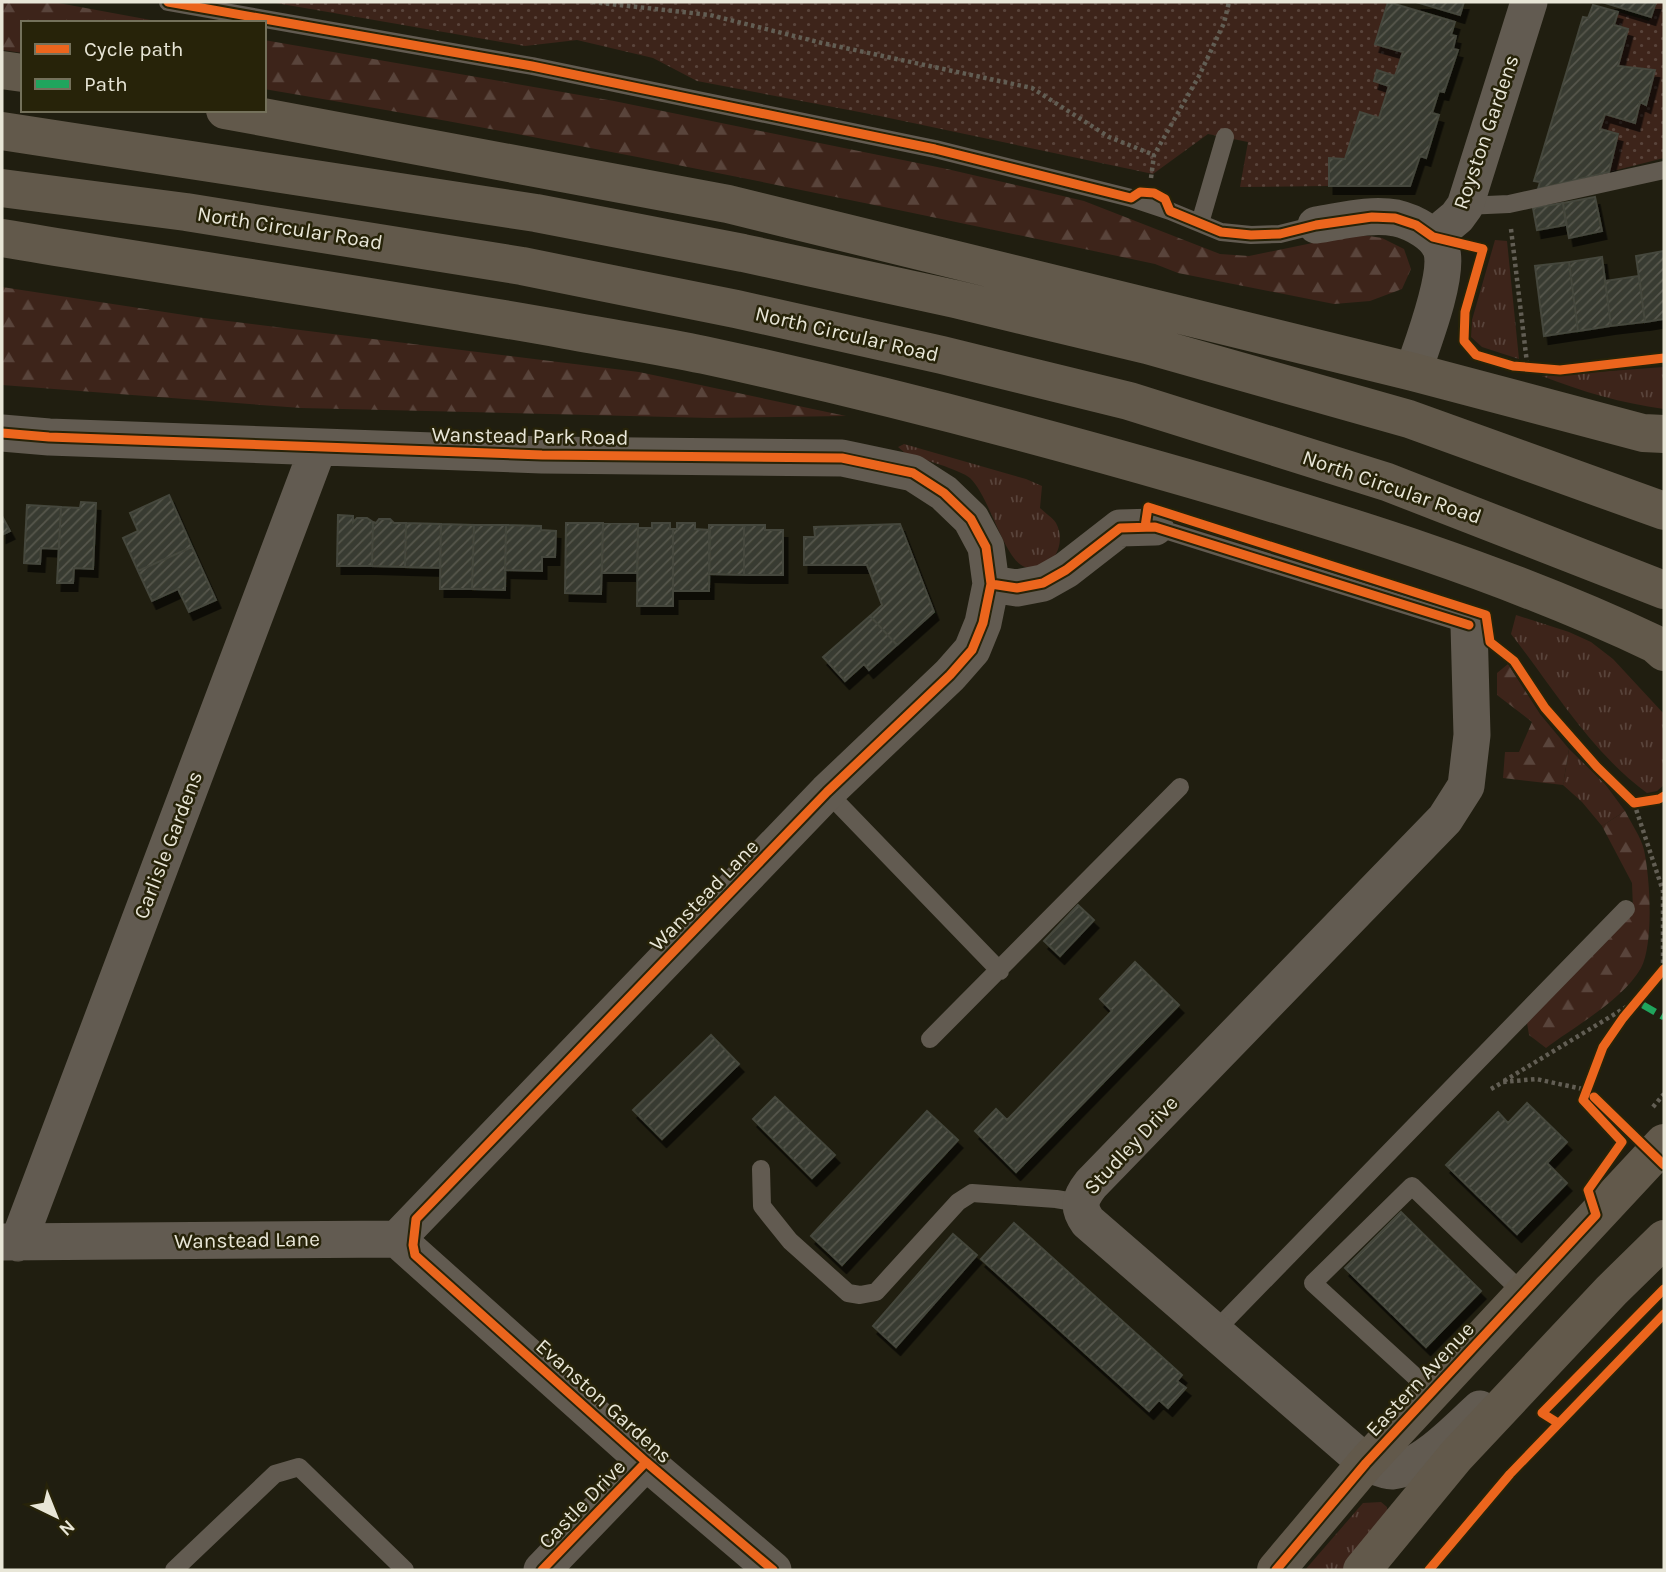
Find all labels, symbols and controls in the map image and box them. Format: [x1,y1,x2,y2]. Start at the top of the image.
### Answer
legend [21,21,266,112]
text: Cycle path [84,37,184,61]
street label: Royston Gardens [1448,52,1524,212]
text: Path [84,72,128,96]
street label: North Circular Road [195,201,385,255]
street label: North Circular Road [753,301,941,367]
street label: Wanstead Park Road [431,422,629,450]
street label: North Circular Road [1299,445,1485,529]
street label: Carlisle Gardens [129,768,207,922]
street label: Wanstead Lane [645,834,763,956]
street label: Studley Drive [1079,1091,1183,1199]
street label: Wanstead Lane [174,1227,320,1253]
street label: Eastern Avenue [1361,1317,1479,1441]
street label: Evanston Gardens [531,1334,677,1468]
street label: Castle Drive [534,1455,630,1553]
north arrow [21,1481,91,1551]
text: N [54,1515,79,1540]

